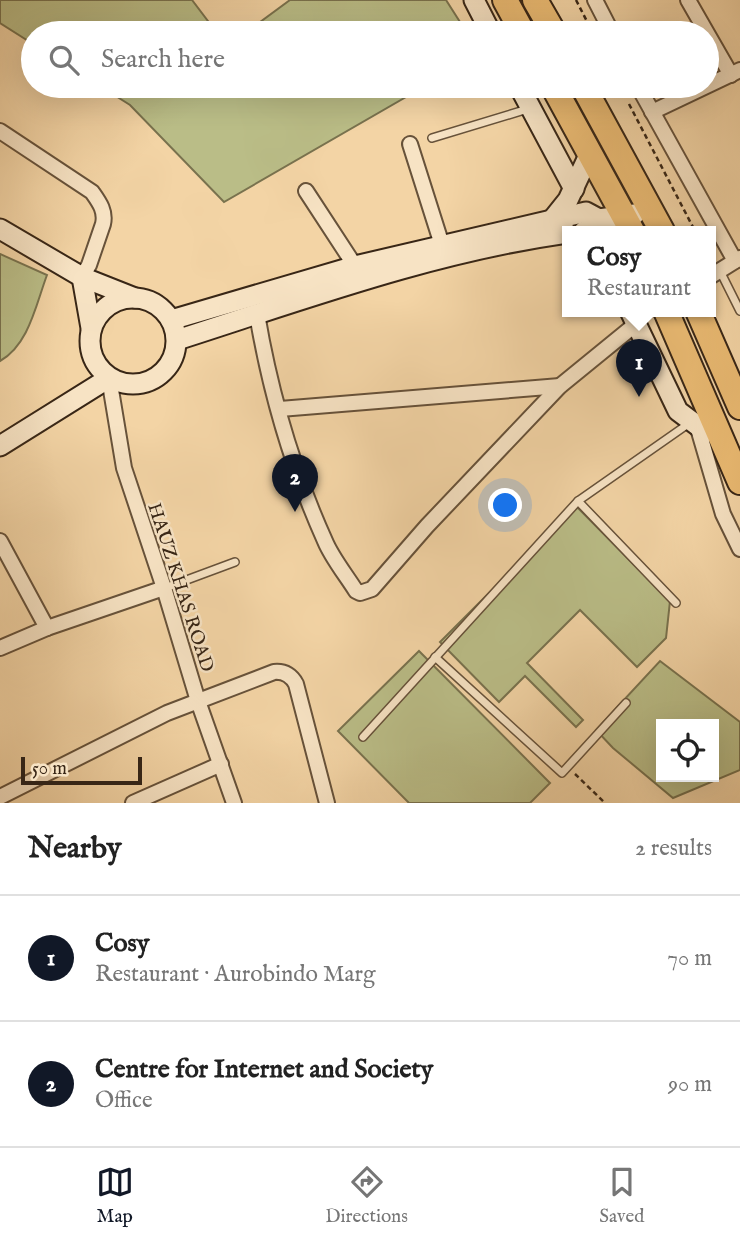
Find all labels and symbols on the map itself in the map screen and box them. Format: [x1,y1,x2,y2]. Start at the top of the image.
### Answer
pin: 1 [616,339,662,397]
pin: 2 [272,454,318,512]
your location [488,488,522,522]
street label: HAUZ KHAS ROAD [141,500,219,675]
scale bar [21,754,142,786]

